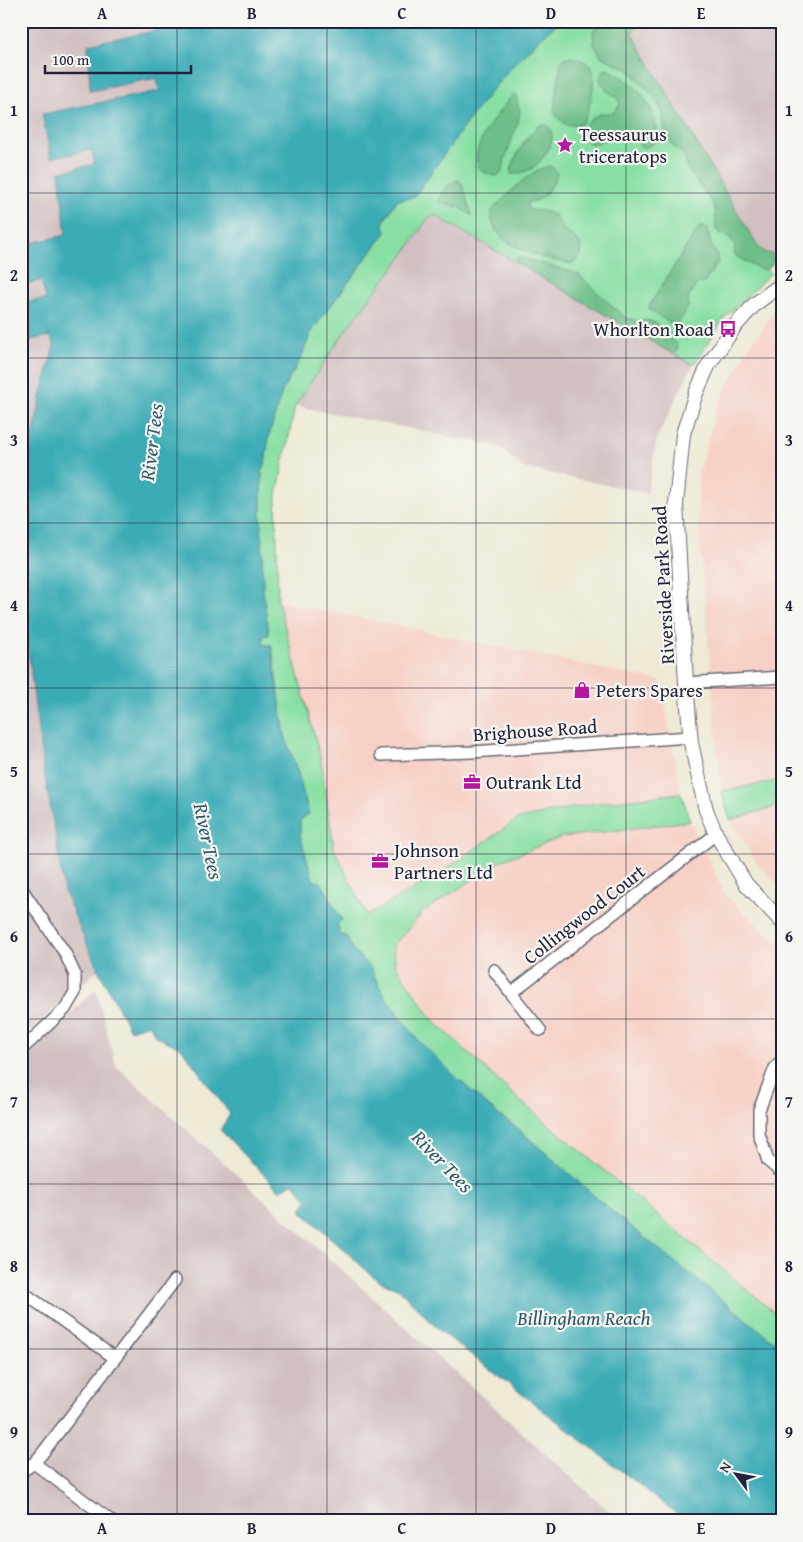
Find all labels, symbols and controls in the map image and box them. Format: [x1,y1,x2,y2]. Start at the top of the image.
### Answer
text: A [97,1,108,25]
text: B [247,1,257,25]
text: C [397,1,407,25]
text: D [546,1,556,25]
text: E [697,1,706,25]
scale bar [45,42,191,74]
text: 100 m [52,49,90,70]
text: 1 [10,98,18,122]
text: 1 [785,98,793,122]
place label: Teessaurus triceratops [579,120,667,170]
place icon: Teessaurus triceratops [555,135,575,155]
text: 2 [10,263,18,287]
text: 2 [785,263,793,287]
place label: Whorlton Road [593,315,715,343]
bus stop icon: Whorlton Road [718,319,738,339]
water label: River Tees [132,401,170,483]
text: 3 [10,428,18,452]
text: 3 [785,428,793,452]
street label: Riverside Park Road [645,504,681,665]
text: 4 [10,593,18,617]
text: 4 [785,593,793,617]
place label: Peters Spares [596,676,703,704]
shop icon: Peters Spares [572,680,592,700]
street label: Brighouse Road [472,712,599,748]
text: 5 [10,759,18,783]
text: 5 [785,759,793,783]
place label: Outrank Ltd [486,768,583,796]
office icon: Outrank Ltd [462,772,482,792]
water label: River Tees [187,799,231,883]
place label: Johnson Partners Ltd [392,836,494,886]
office icon: Johnson Partners Ltd [370,851,390,871]
street label: Collingwood Court [517,857,651,971]
text: 6 [10,924,18,948]
text: 6 [785,924,793,948]
text: 7 [10,1089,18,1113]
text: 7 [785,1089,793,1113]
water label: River Tees [405,1122,481,1200]
text: 8 [10,1254,18,1278]
text: 8 [785,1254,793,1278]
water label: Billingham Reach [516,1303,651,1332]
text: 9 [10,1420,18,1444]
text: 9 [785,1420,793,1444]
north arrow [710,1450,760,1500]
text: N [714,1457,736,1476]
text: A [97,1516,108,1540]
text: B [247,1516,257,1540]
text: C [397,1516,407,1540]
text: D [546,1516,556,1540]
text: E [697,1516,706,1540]

